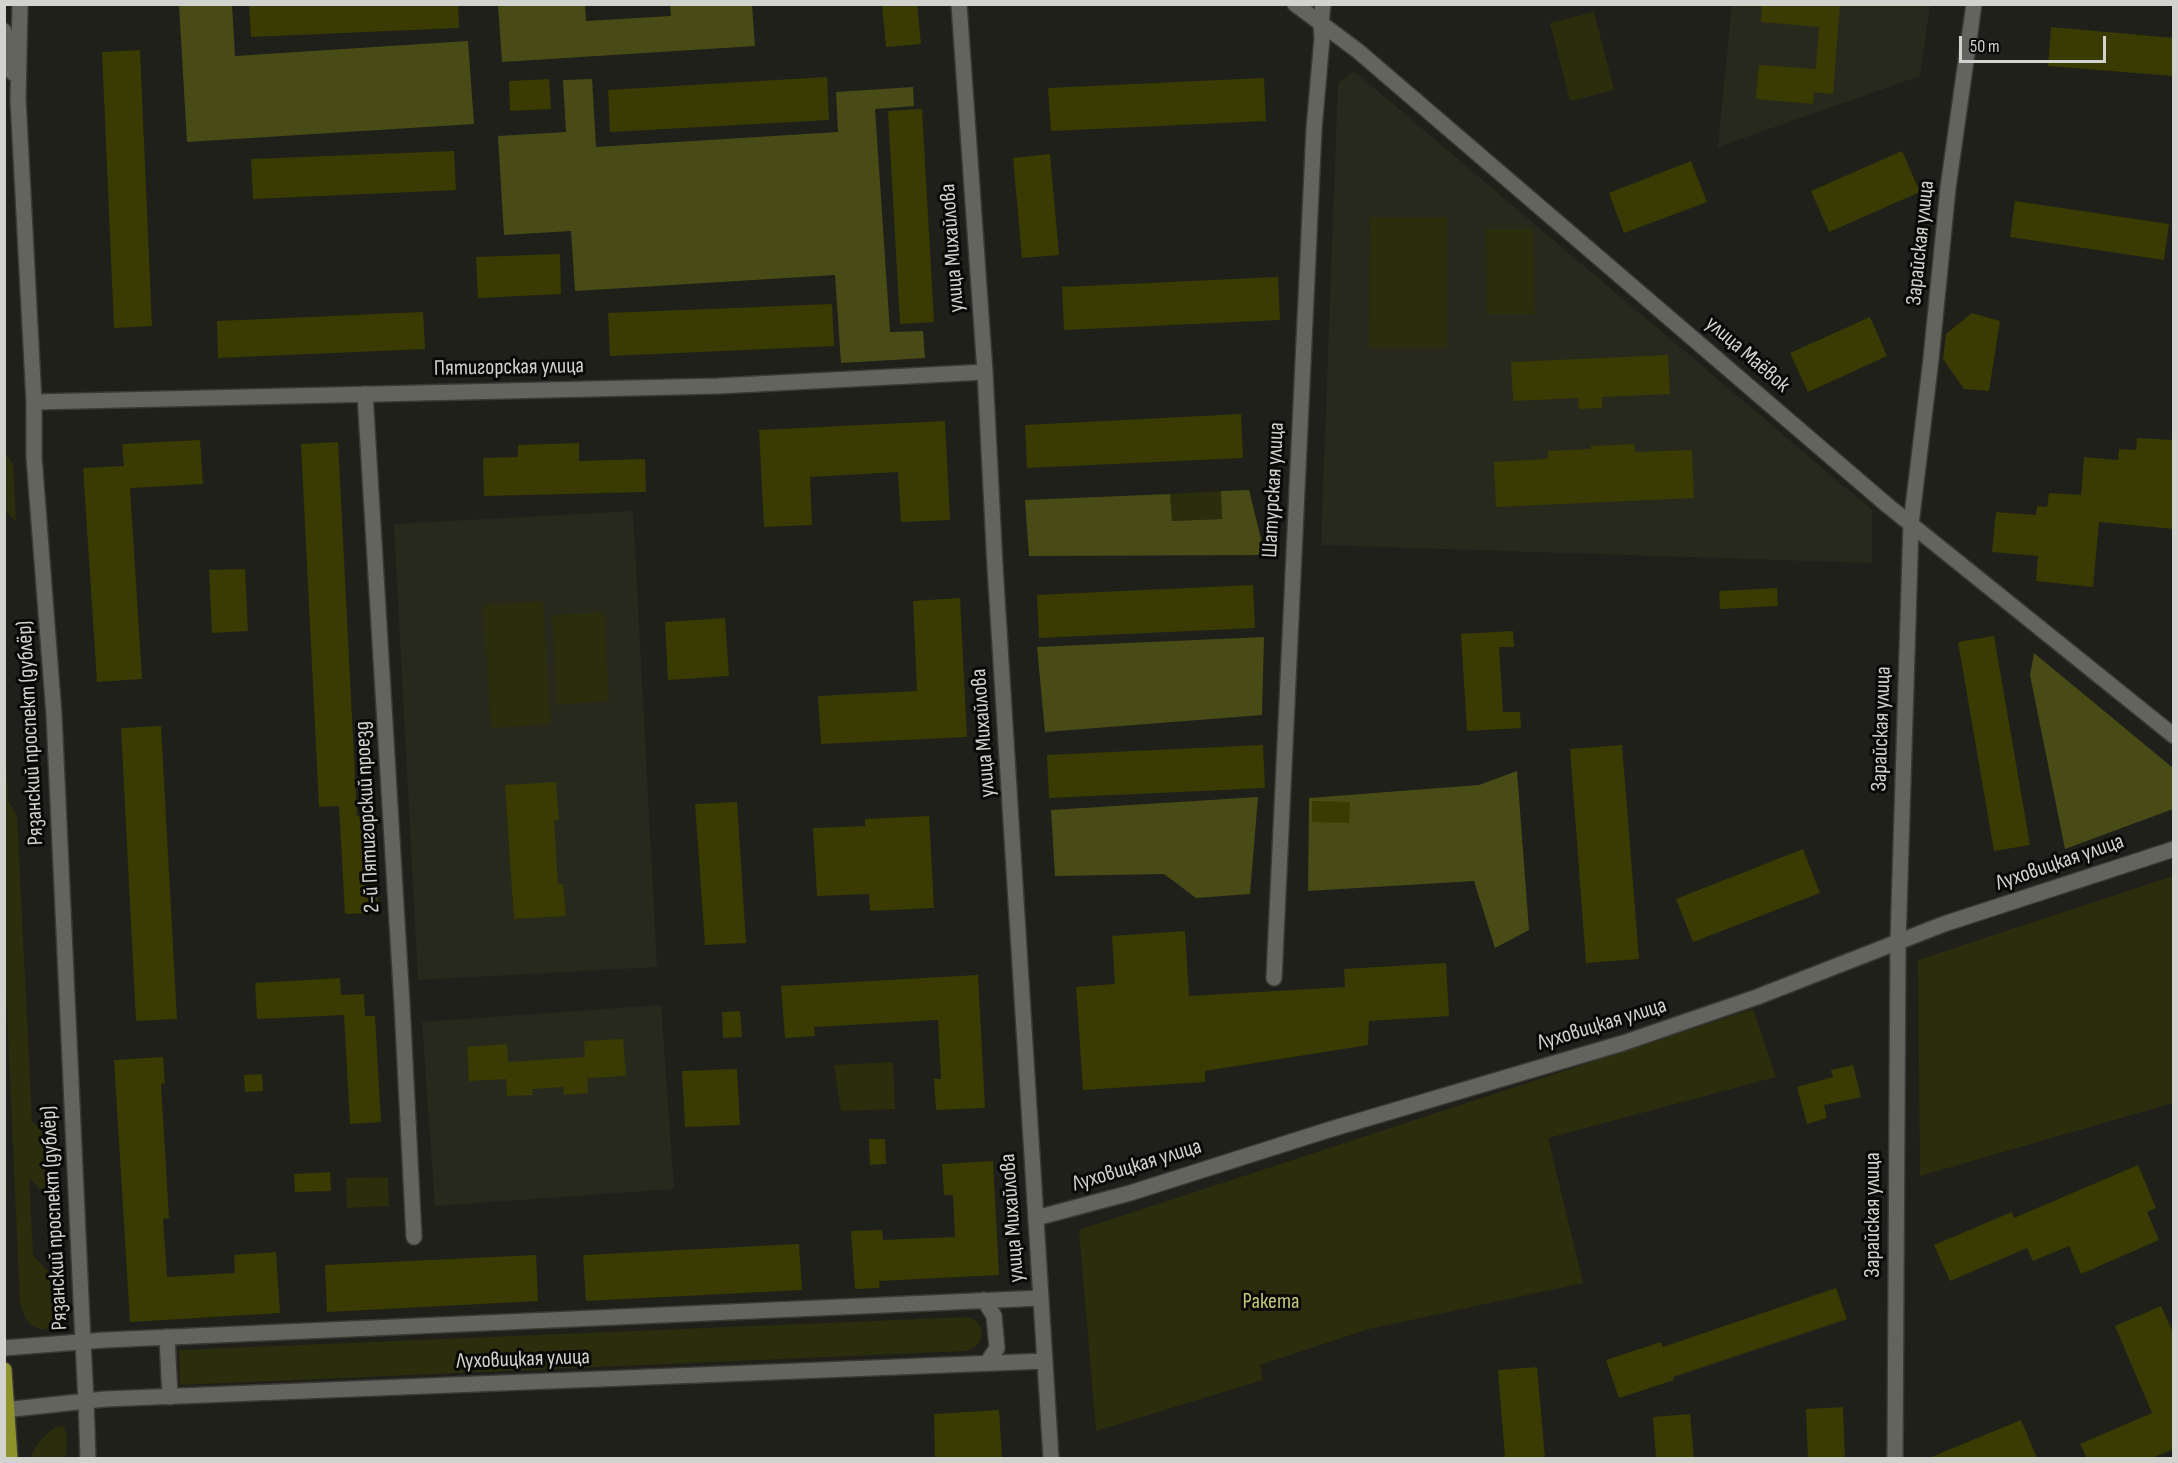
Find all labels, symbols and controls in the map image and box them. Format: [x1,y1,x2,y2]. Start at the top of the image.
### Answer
scale bar [1962,24,2109,62]
text: 50 m [1970,36,2000,57]
street label: Зарайская улица [1901,179,1941,307]
street label: улица Михайлова [935,183,971,313]
street label: улица Маёвок [1699,311,1795,399]
street label: Пятигорская улица [434,353,584,383]
street label: Шатурская улица [1257,422,1291,558]
street label: Рязанский проспект (дублёр) [12,620,50,846]
street label: Зарайская улица [1867,666,1897,792]
street label: улица Михайлова [966,668,1002,798]
street label: 2-й Пятигорский проезд [350,721,386,913]
street label: Луховицкая улица [1993,829,2127,897]
street label: Луховицкая улица [1534,993,1670,1057]
street label: Рязанский проспект (дублёр) [36,1105,74,1331]
street label: Луховицкая улица [1069,1134,1205,1198]
street label: Зарайская улица [1860,1152,1886,1278]
street label: улица Михайлова [995,1153,1031,1283]
park label: Ракета [1243,1289,1299,1315]
street label: Луховицкая улица [456,1344,590,1376]

